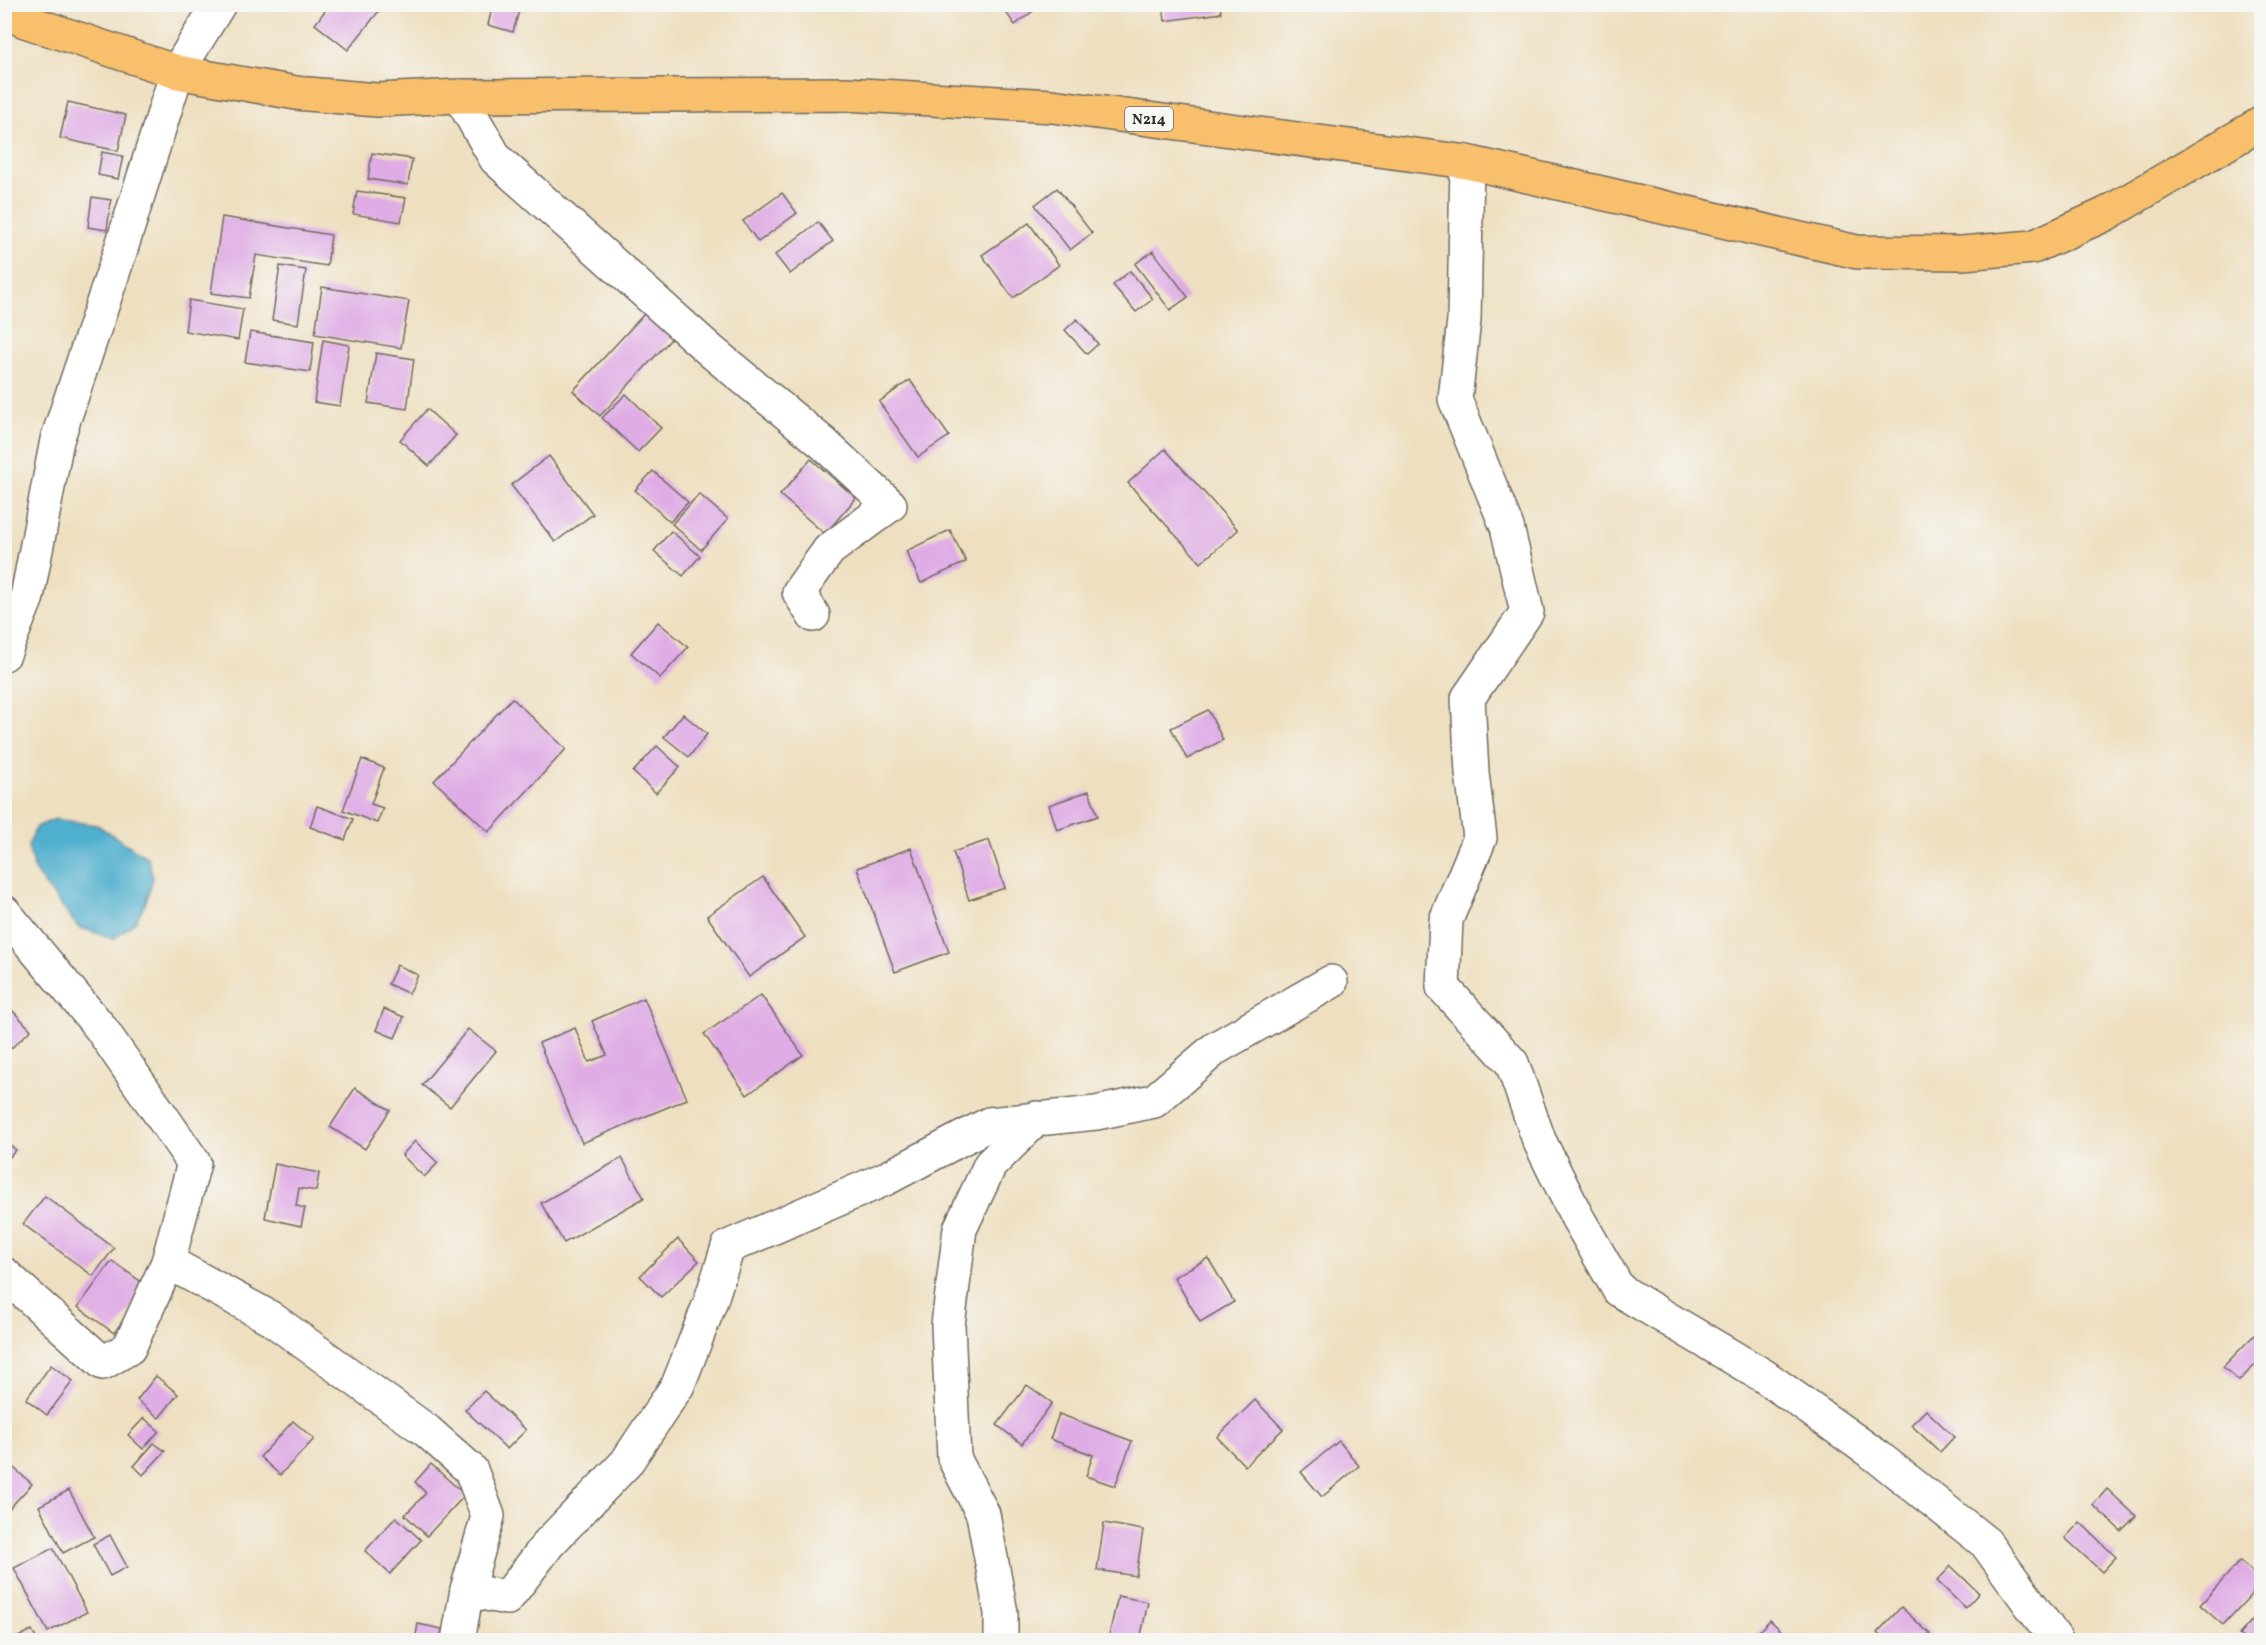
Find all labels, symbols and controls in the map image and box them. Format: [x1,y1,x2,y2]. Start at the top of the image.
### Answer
road number: N214 [1125,107,1173,131]

